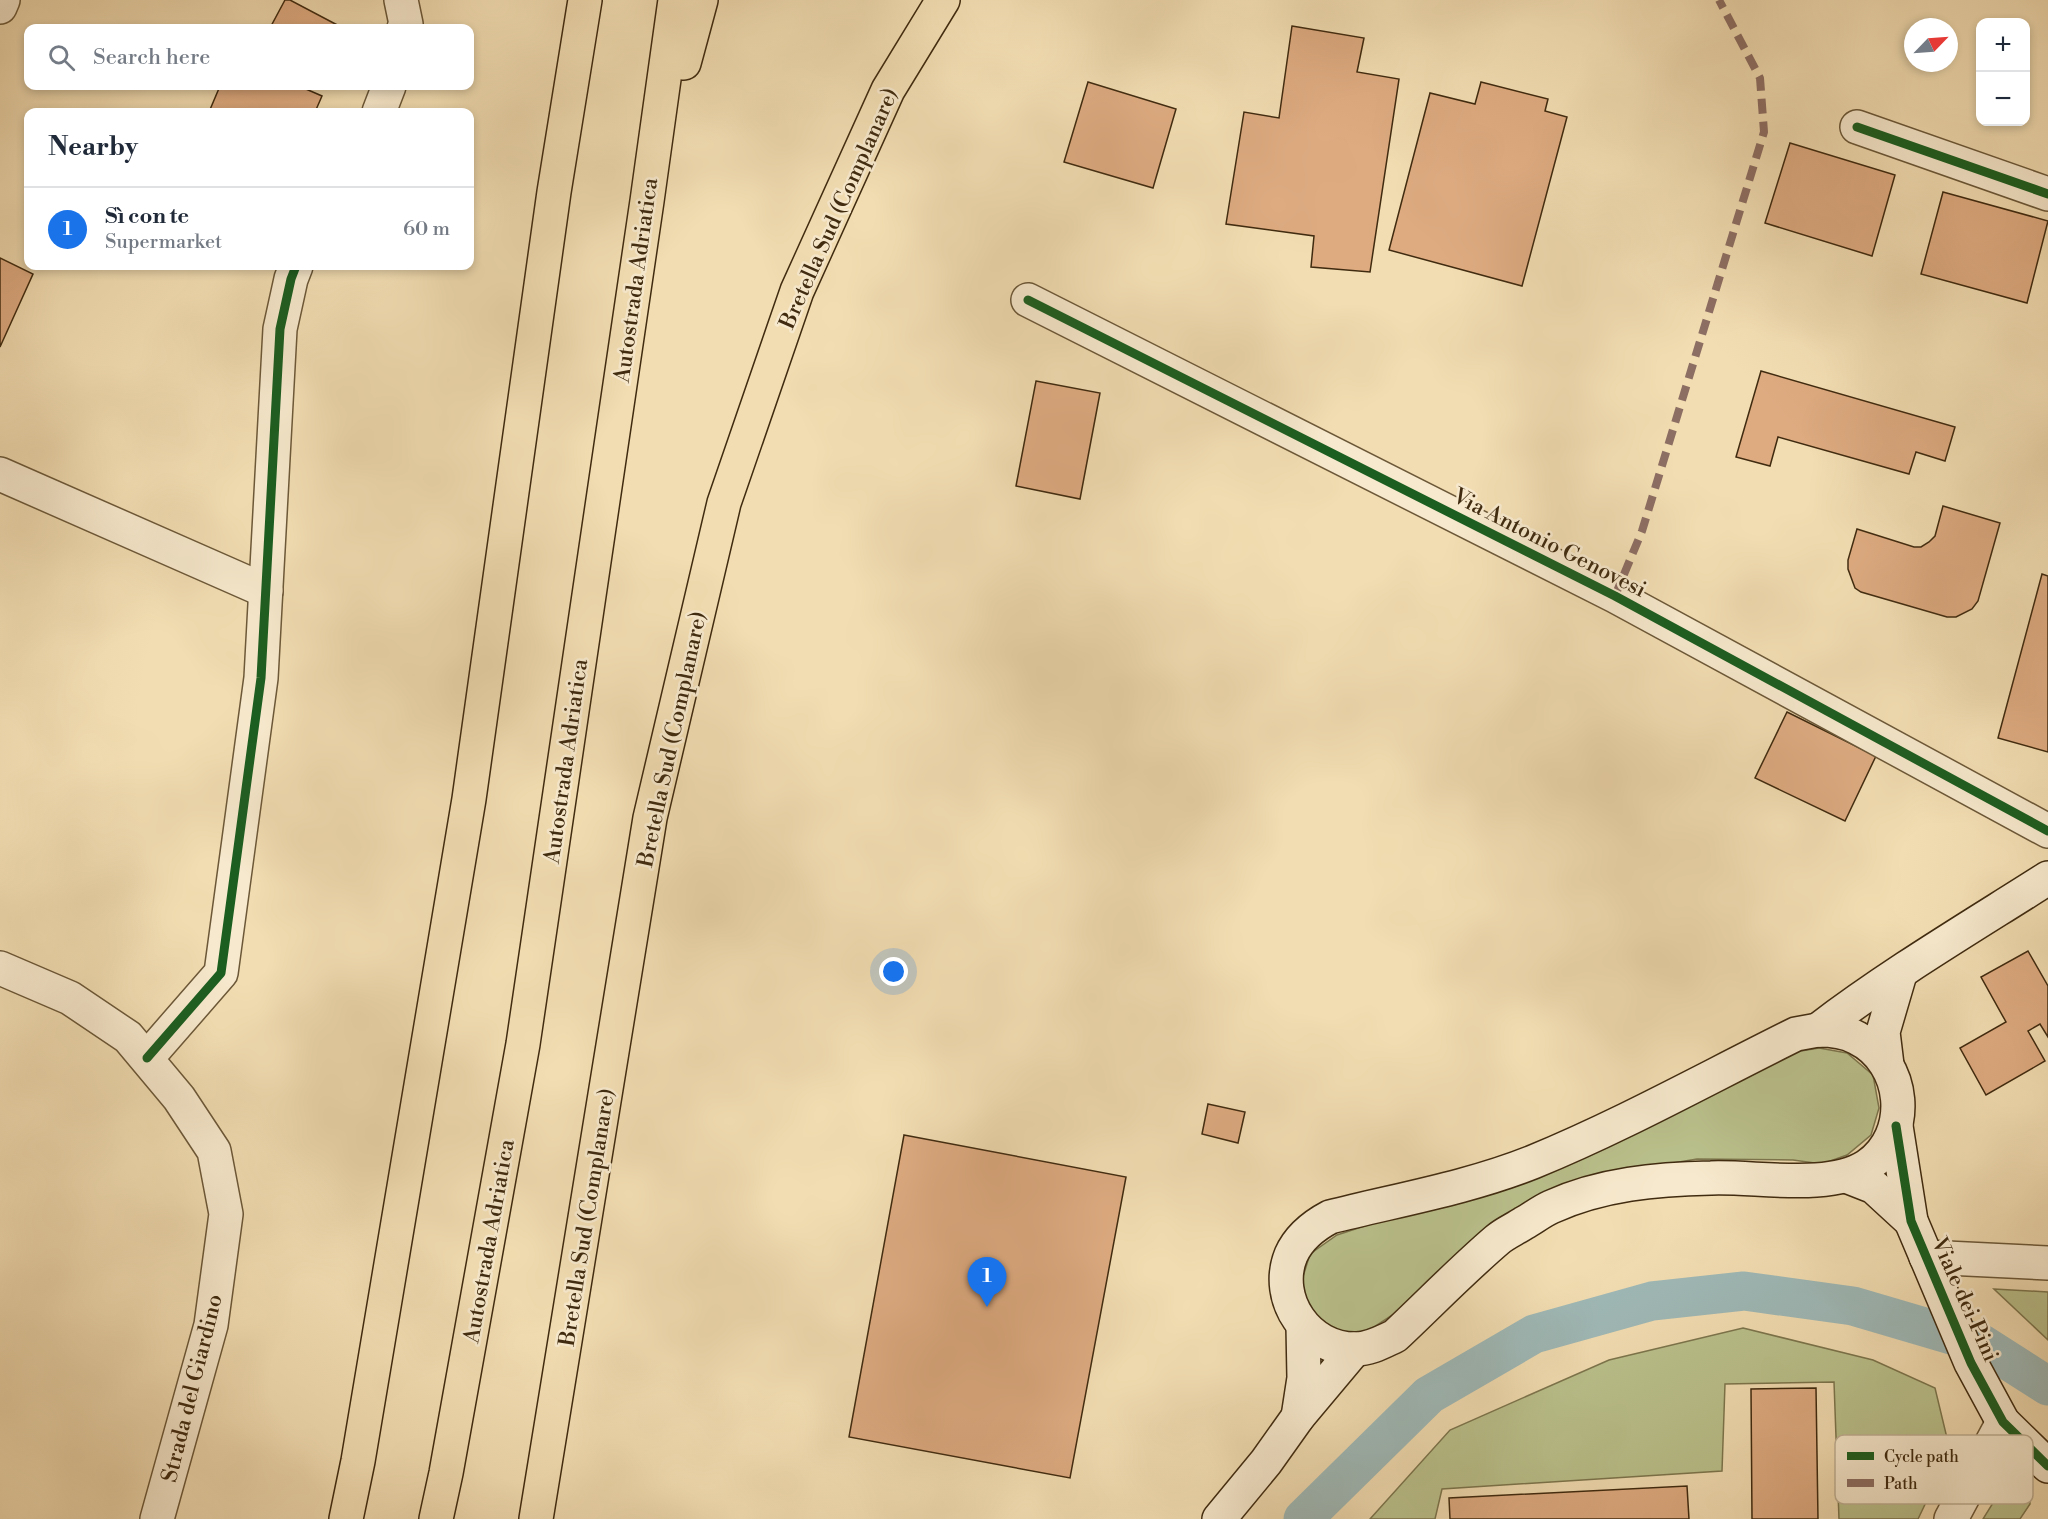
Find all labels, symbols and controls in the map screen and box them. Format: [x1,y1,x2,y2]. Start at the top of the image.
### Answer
north arrow [1904,18,1958,72]
map controls [1976,18,2030,126]
button: + [1976,18,2030,72]
search box [24,24,474,90]
icon: search [45,41,78,74]
text: Search here [93,44,210,71]
button: − [1976,72,2030,126]
street label: Bretella Sud (Complanare) [774,84,905,334]
text: Nearby [48,131,138,163]
street label: Autostrada Adriatica [609,175,664,385]
text: Sì con te [105,203,189,230]
text: 1 [63,217,72,242]
text: 60 m [403,217,450,242]
text: Supermarket [105,230,222,255]
street label: Via Antonio Genovesi [1447,482,1651,604]
street label: Bretella Sud (Complanare) [632,609,713,871]
street label: Autostrada Adriatica [539,656,594,866]
your location [879,957,908,986]
street label: Bretella Sud (Complanare) [554,1086,621,1349]
street label: Autostrada Adriatica [458,1136,521,1346]
street label: Viale dei Pini [1925,1232,2004,1366]
pin: 1 [968,1258,1006,1307]
street label: Strada del Giardino [156,1291,229,1485]
legend [1835,1435,2033,1504]
text: Cycle path [1884,1447,1959,1467]
text: Path [1884,1474,1918,1494]

